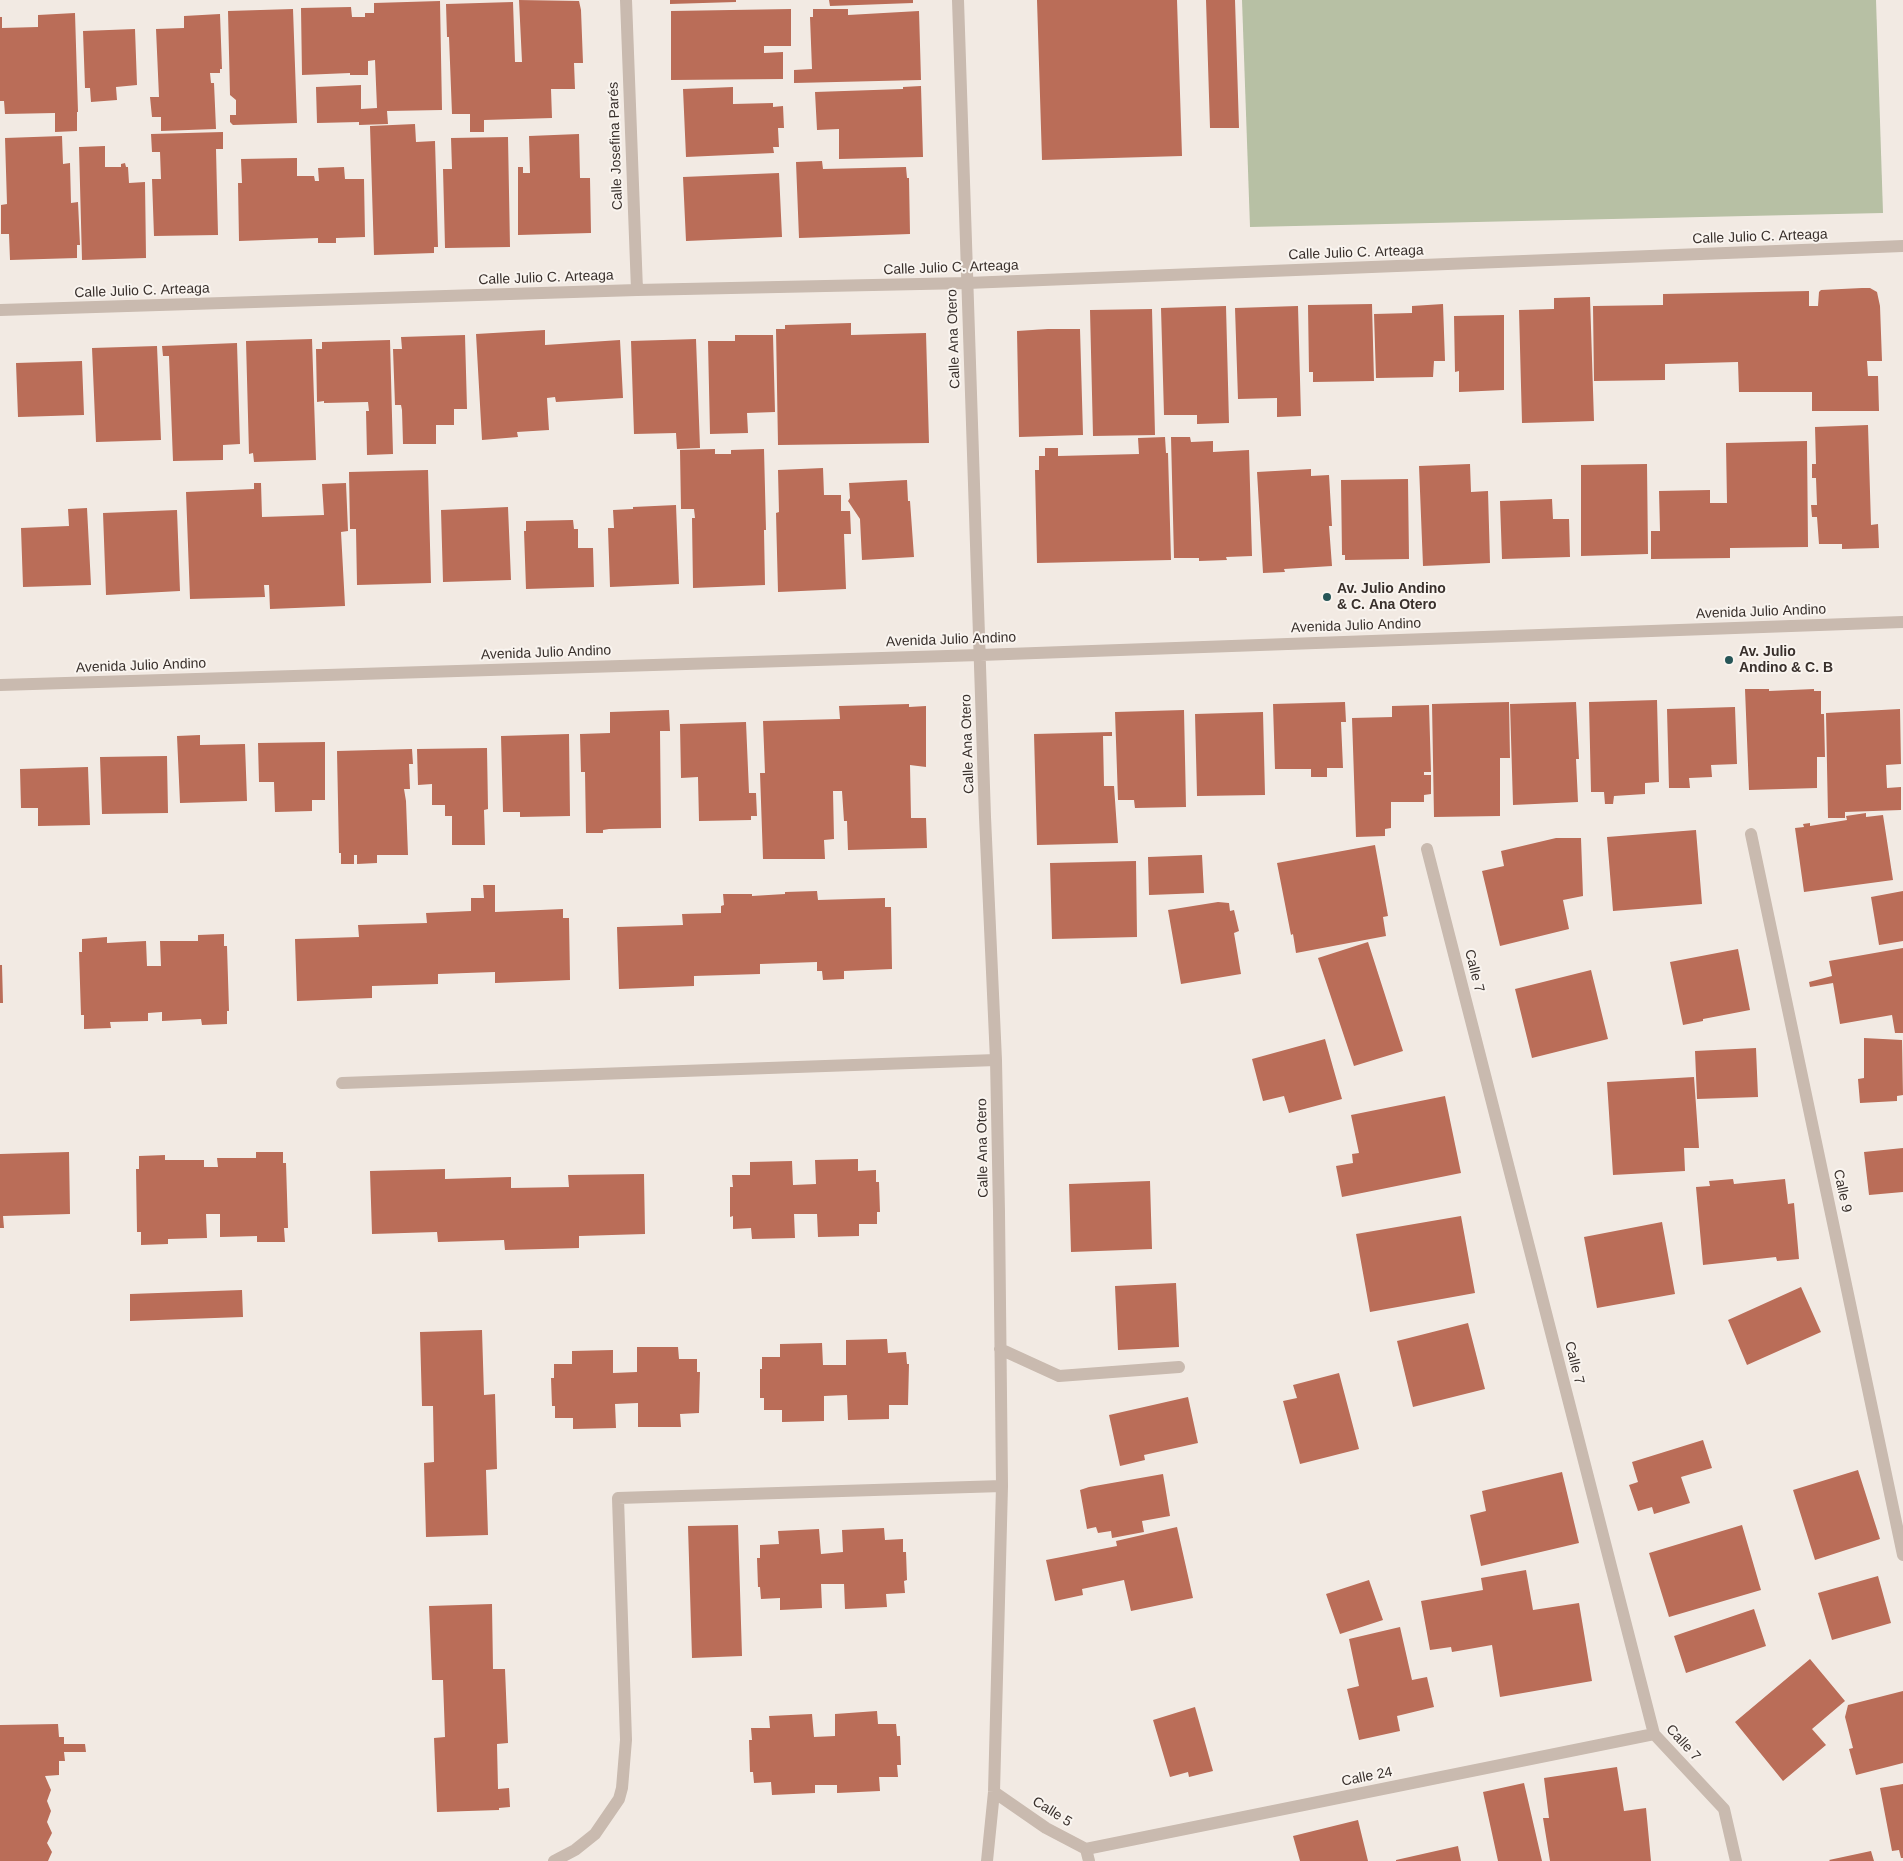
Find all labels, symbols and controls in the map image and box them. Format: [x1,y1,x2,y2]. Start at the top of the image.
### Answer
street label: Calle Josefina Parés [605,82,627,210]
street label: Calle Julio C. Arteaga [1692,226,1828,248]
street label: Calle Julio C. Arteaga [1288,242,1424,264]
street label: Calle Julio C. Arteaga [883,257,1019,279]
street label: Calle Julio C. Arteaga [478,267,614,289]
street label: Calle Julio C. Arteaga [74,280,210,302]
street label: Calle Ana Otero [944,289,964,389]
place label: Av. Julio Andino & C. Ana Otero [1337,581,1446,614]
marker: Av. Julio Andino & C. Ana Otero [1321,591,1333,603]
street label: Avenida Julio Andino [1695,601,1827,623]
street label: Avenida Julio Andino [1290,615,1422,637]
street label: Avenida Julio Andino [885,629,1017,651]
street label: Avenida Julio Andino [480,642,612,664]
place label: Av. Julio Andino & C. B [1739,644,1833,676]
marker: Av. Julio Andino & C. B [1723,654,1735,666]
street label: Avenida Julio Andino [75,655,207,677]
street label: Calle Ana Otero [958,694,978,794]
street label: Calle 7 [1461,948,1487,994]
street label: Calle Ana Otero [974,1098,992,1198]
street label: Calle 9 [1829,1168,1855,1214]
street label: Calle 7 [1561,1340,1587,1386]
street label: Calle 7 [1662,1721,1704,1765]
street label: Calle 24 [1340,1764,1394,1790]
street label: Calle 5 [1029,1793,1075,1831]

